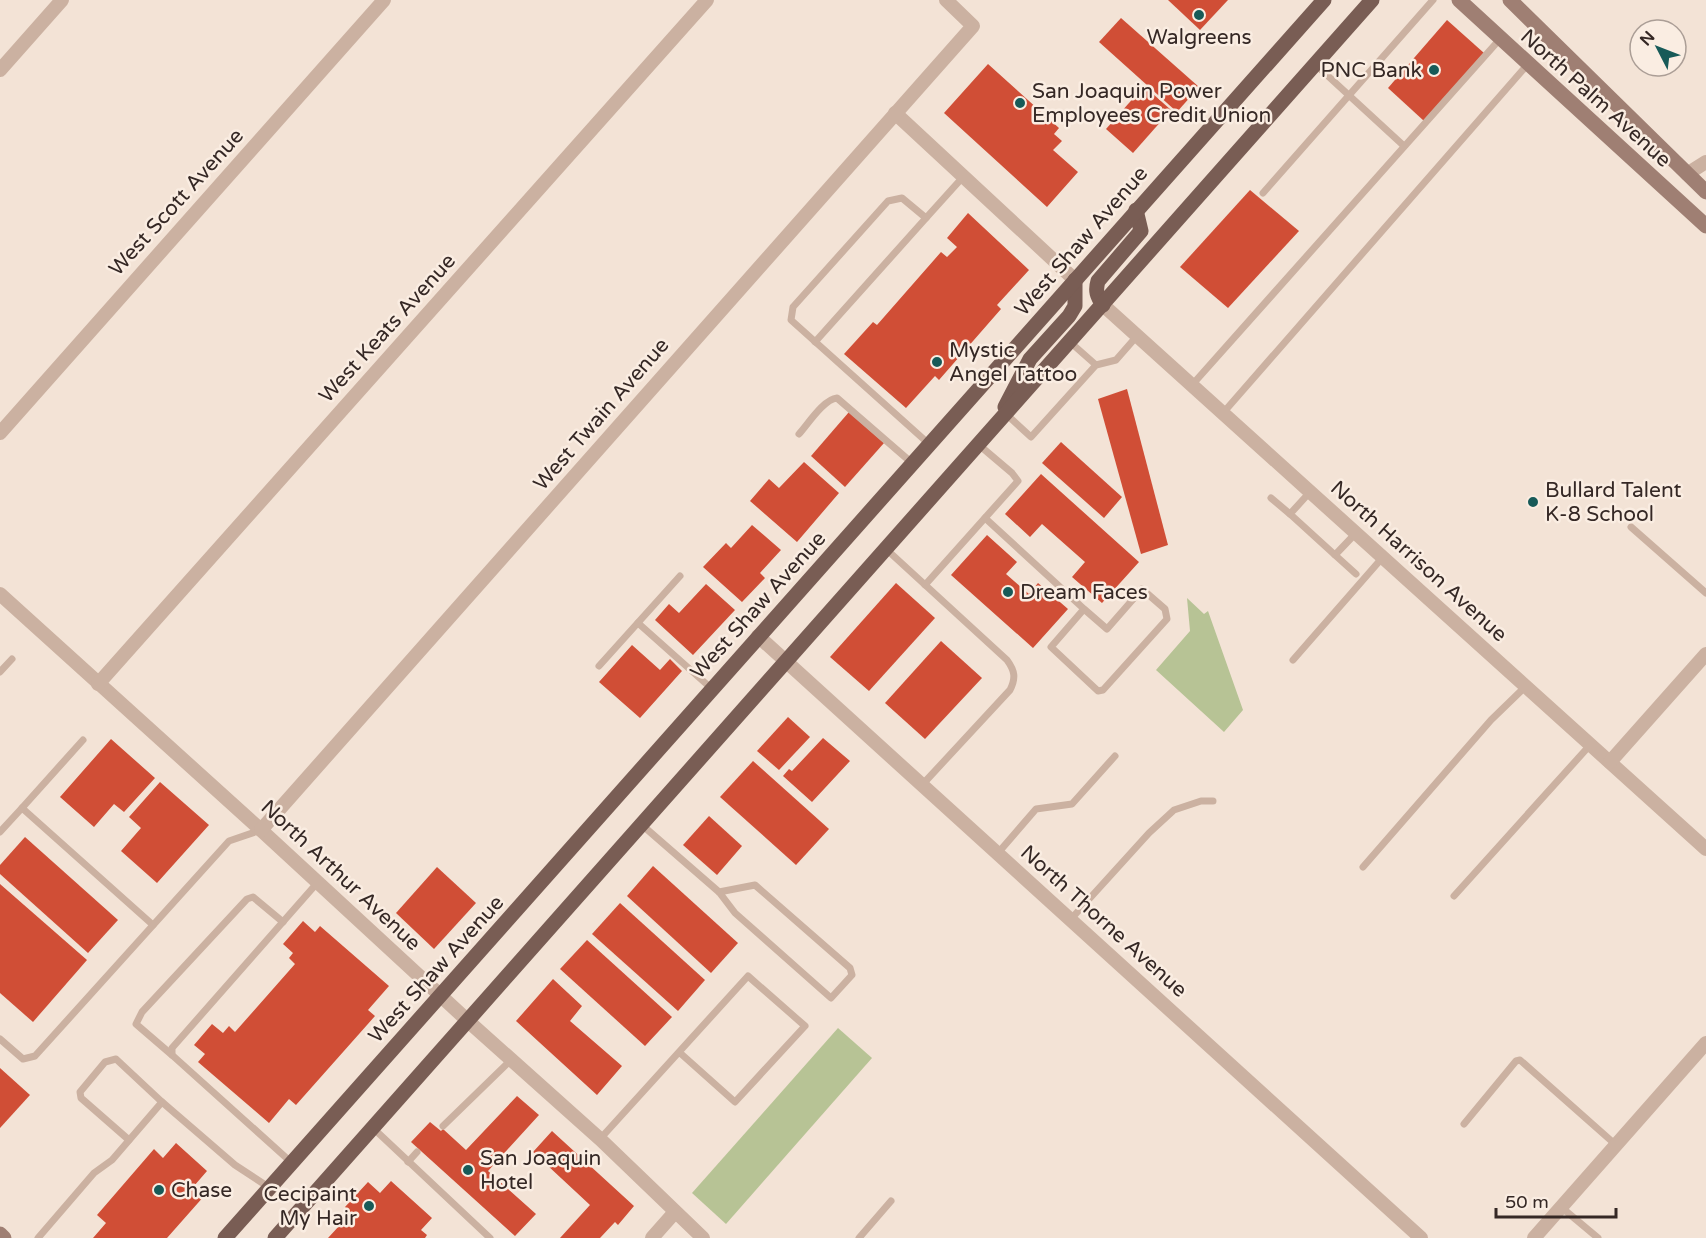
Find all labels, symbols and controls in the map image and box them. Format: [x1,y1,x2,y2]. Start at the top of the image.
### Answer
marker: Walgreens [1192,8,1206,22]
north arrow [1628,18,1688,78]
street label: North Palm Avenue [1515,24,1677,172]
place label: Walgreens [1146,25,1252,50]
place label: PNC Bank [1320,58,1422,83]
marker: PNC Bank [1427,63,1441,77]
place label: San Joaquin Power Employees Credit Union [1032,79,1271,128]
marker: San Joaquin Power Employees Credit Union [1013,96,1027,110]
street label: West Scott Avenue [104,124,249,281]
street label: West Shaw Avenue [1010,161,1153,321]
street label: West Keats Avenue [314,249,461,408]
street label: West Twain Avenue [528,333,674,496]
place label: Mystic Angel Tattoo [949,338,1077,387]
marker: Mystic Angel Tattoo [930,355,944,369]
street label: North Harrison Avenue [1325,476,1512,647]
place label: Bullard Talent K-8 School [1545,478,1681,527]
marker: Bullard Talent K-8 School [1526,495,1540,509]
street label: West Shaw Avenue [685,526,831,684]
place label: Dream Faces [1020,580,1148,605]
marker: Dream Faces [1001,585,1015,599]
street label: North Arthur Avenue [256,795,426,956]
street label: North Thorne Avenue [1015,840,1192,1003]
street label: West Shaw Avenue [363,890,509,1048]
place label: San Joaquin Hotel [480,1146,601,1195]
marker: San Joaquin Hotel [461,1163,475,1177]
place label: Chase [171,1178,232,1203]
scale bar [1496,1181,1616,1219]
place label: Cecipaint My Hair [264,1182,357,1231]
marker: Chase [152,1183,166,1197]
text: 50 m [1505,1191,1549,1213]
marker: Cecipaint My Hair [362,1199,376,1213]

